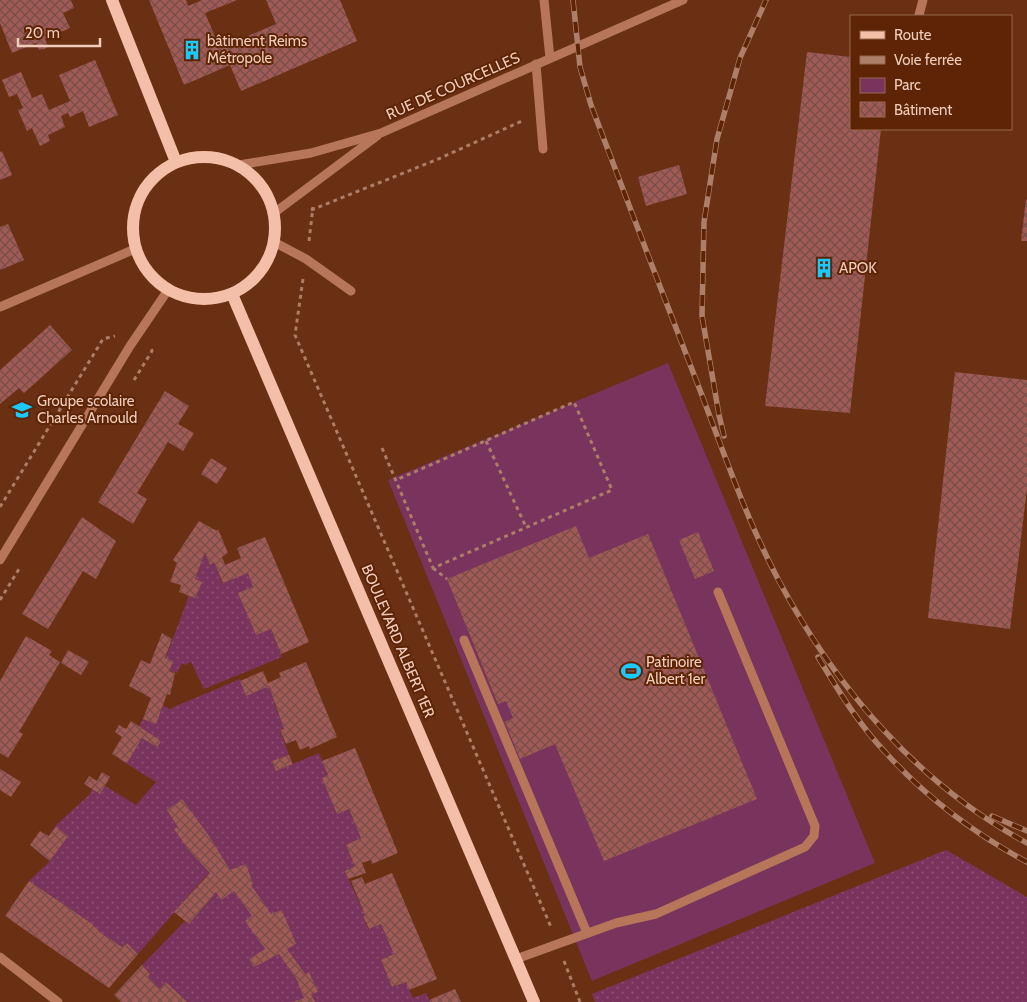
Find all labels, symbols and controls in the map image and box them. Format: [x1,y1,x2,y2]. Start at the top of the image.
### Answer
scale bar [18,15,100,47]
legend [850,15,1012,130]
text: 20 m [25,24,60,42]
text: Route [894,26,932,44]
place label: bâtiment Reims Métropole [207,32,307,67]
building icon: bâtiment Reims Métropole [181,39,203,61]
street label: RUE DE COURCELLES [383,48,523,124]
text: Voie ferrée [894,51,962,69]
text: Parc [894,76,921,94]
text: Bâtiment [894,101,952,119]
building icon: APOK [813,257,835,279]
place label: APOK [839,259,877,277]
place label: Groupe scolaire Charles Arnould [37,392,137,427]
school or university icon: Groupe scolaire Charles Arnould [11,399,33,421]
street label: BOULEVARD ALBERT 1ER [358,562,438,720]
place label: Patinoire Albert 1er [646,653,705,688]
sports icon: Patinoire Albert 1er [620,660,642,682]

